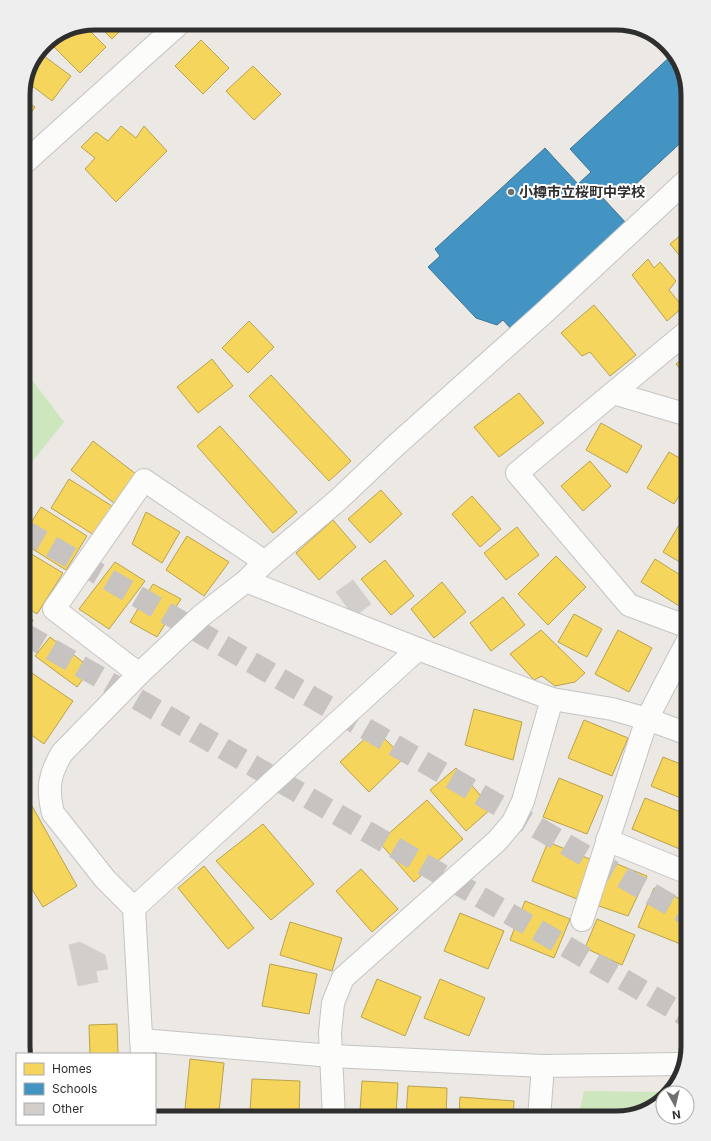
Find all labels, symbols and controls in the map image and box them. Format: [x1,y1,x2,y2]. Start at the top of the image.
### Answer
place label: 小樽市立桜町中学校 [519,183,645,200]
marker: 小樽市立桜町中学校 [506,187,516,197]
legend [16,1053,156,1125]
text: Homes [52,1061,92,1076]
text: Schools [52,1081,97,1096]
north arrow [655,1085,695,1125]
text: Other [52,1101,84,1116]
text: N [671,1107,682,1122]

